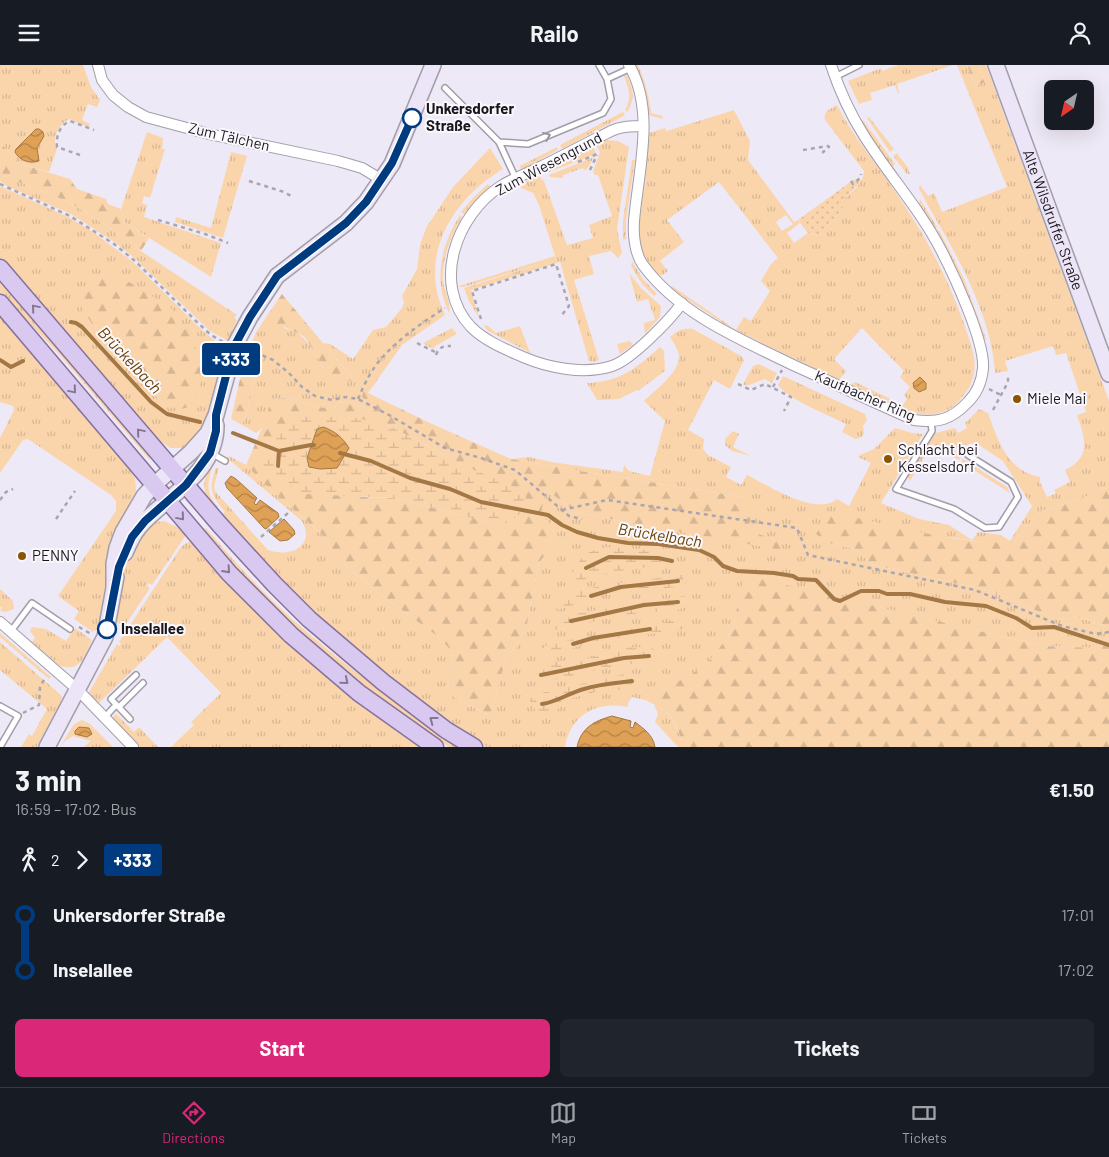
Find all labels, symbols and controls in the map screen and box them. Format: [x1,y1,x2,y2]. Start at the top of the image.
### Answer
icon: menu [15,19,43,47]
icon: person [1066,19,1094,47]
text: Railo [530,20,579,46]
north arrow [1044,80,1094,130]
map controls [1044,80,1094,130]
place label: Unkersdorfer Straße [426,99,514,134]
marker: Unkersdorfer Straße [402,108,422,128]
street label: Zum Tälchen [187,118,272,154]
street label: Zum Wiesengrund [492,128,605,199]
one-way arrow [542,132,550,142]
street label: Alte Wilsdruffer Straße [1020,147,1088,292]
one-way arrow [32,305,40,314]
water label: Brückelbach [95,322,166,397]
line badge: +333 [196,343,266,375]
text: +333 [212,348,250,370]
street label: Kaufbacher Ring [812,366,918,424]
one-way arrow [67,384,76,393]
place label: Miele Mai [1027,389,1086,407]
marker: Miele Mai [1011,393,1023,405]
one-way arrow [137,428,146,437]
place label: Schlacht bei Kesselsdorf [898,440,978,475]
marker: Schlacht bei Kesselsdorf [882,453,894,465]
one-way arrow [176,512,185,521]
water label: Brückelbach [617,519,703,550]
place label: PENNY [32,546,79,564]
marker: PENNY [16,550,28,562]
one-way arrow [221,564,230,573]
marker: Inselallee [97,619,117,639]
place label: Inselallee [121,619,184,637]
one-way arrow [339,675,348,684]
one-way arrow [430,717,439,726]
text: 3 min [15,763,82,797]
text: €1.50 [1049,778,1094,801]
text: 16:59 – 17:02 · Bus [15,799,136,818]
icon: walk [15,846,43,874]
icon: forward [68,846,96,874]
text: +333 [114,849,152,871]
text: 2 [51,850,60,869]
text: Unkersdorfer Straße [53,903,226,926]
text: 17:01 [1061,905,1094,924]
text: Inselallee [53,958,133,981]
text: 17:02 [1058,960,1094,979]
button: Start [15,1019,550,1077]
button: Tickets [560,1019,1094,1077]
tab: Directions [162,1099,225,1146]
tab: Map [549,1099,577,1146]
tab: Tickets [902,1099,947,1146]

